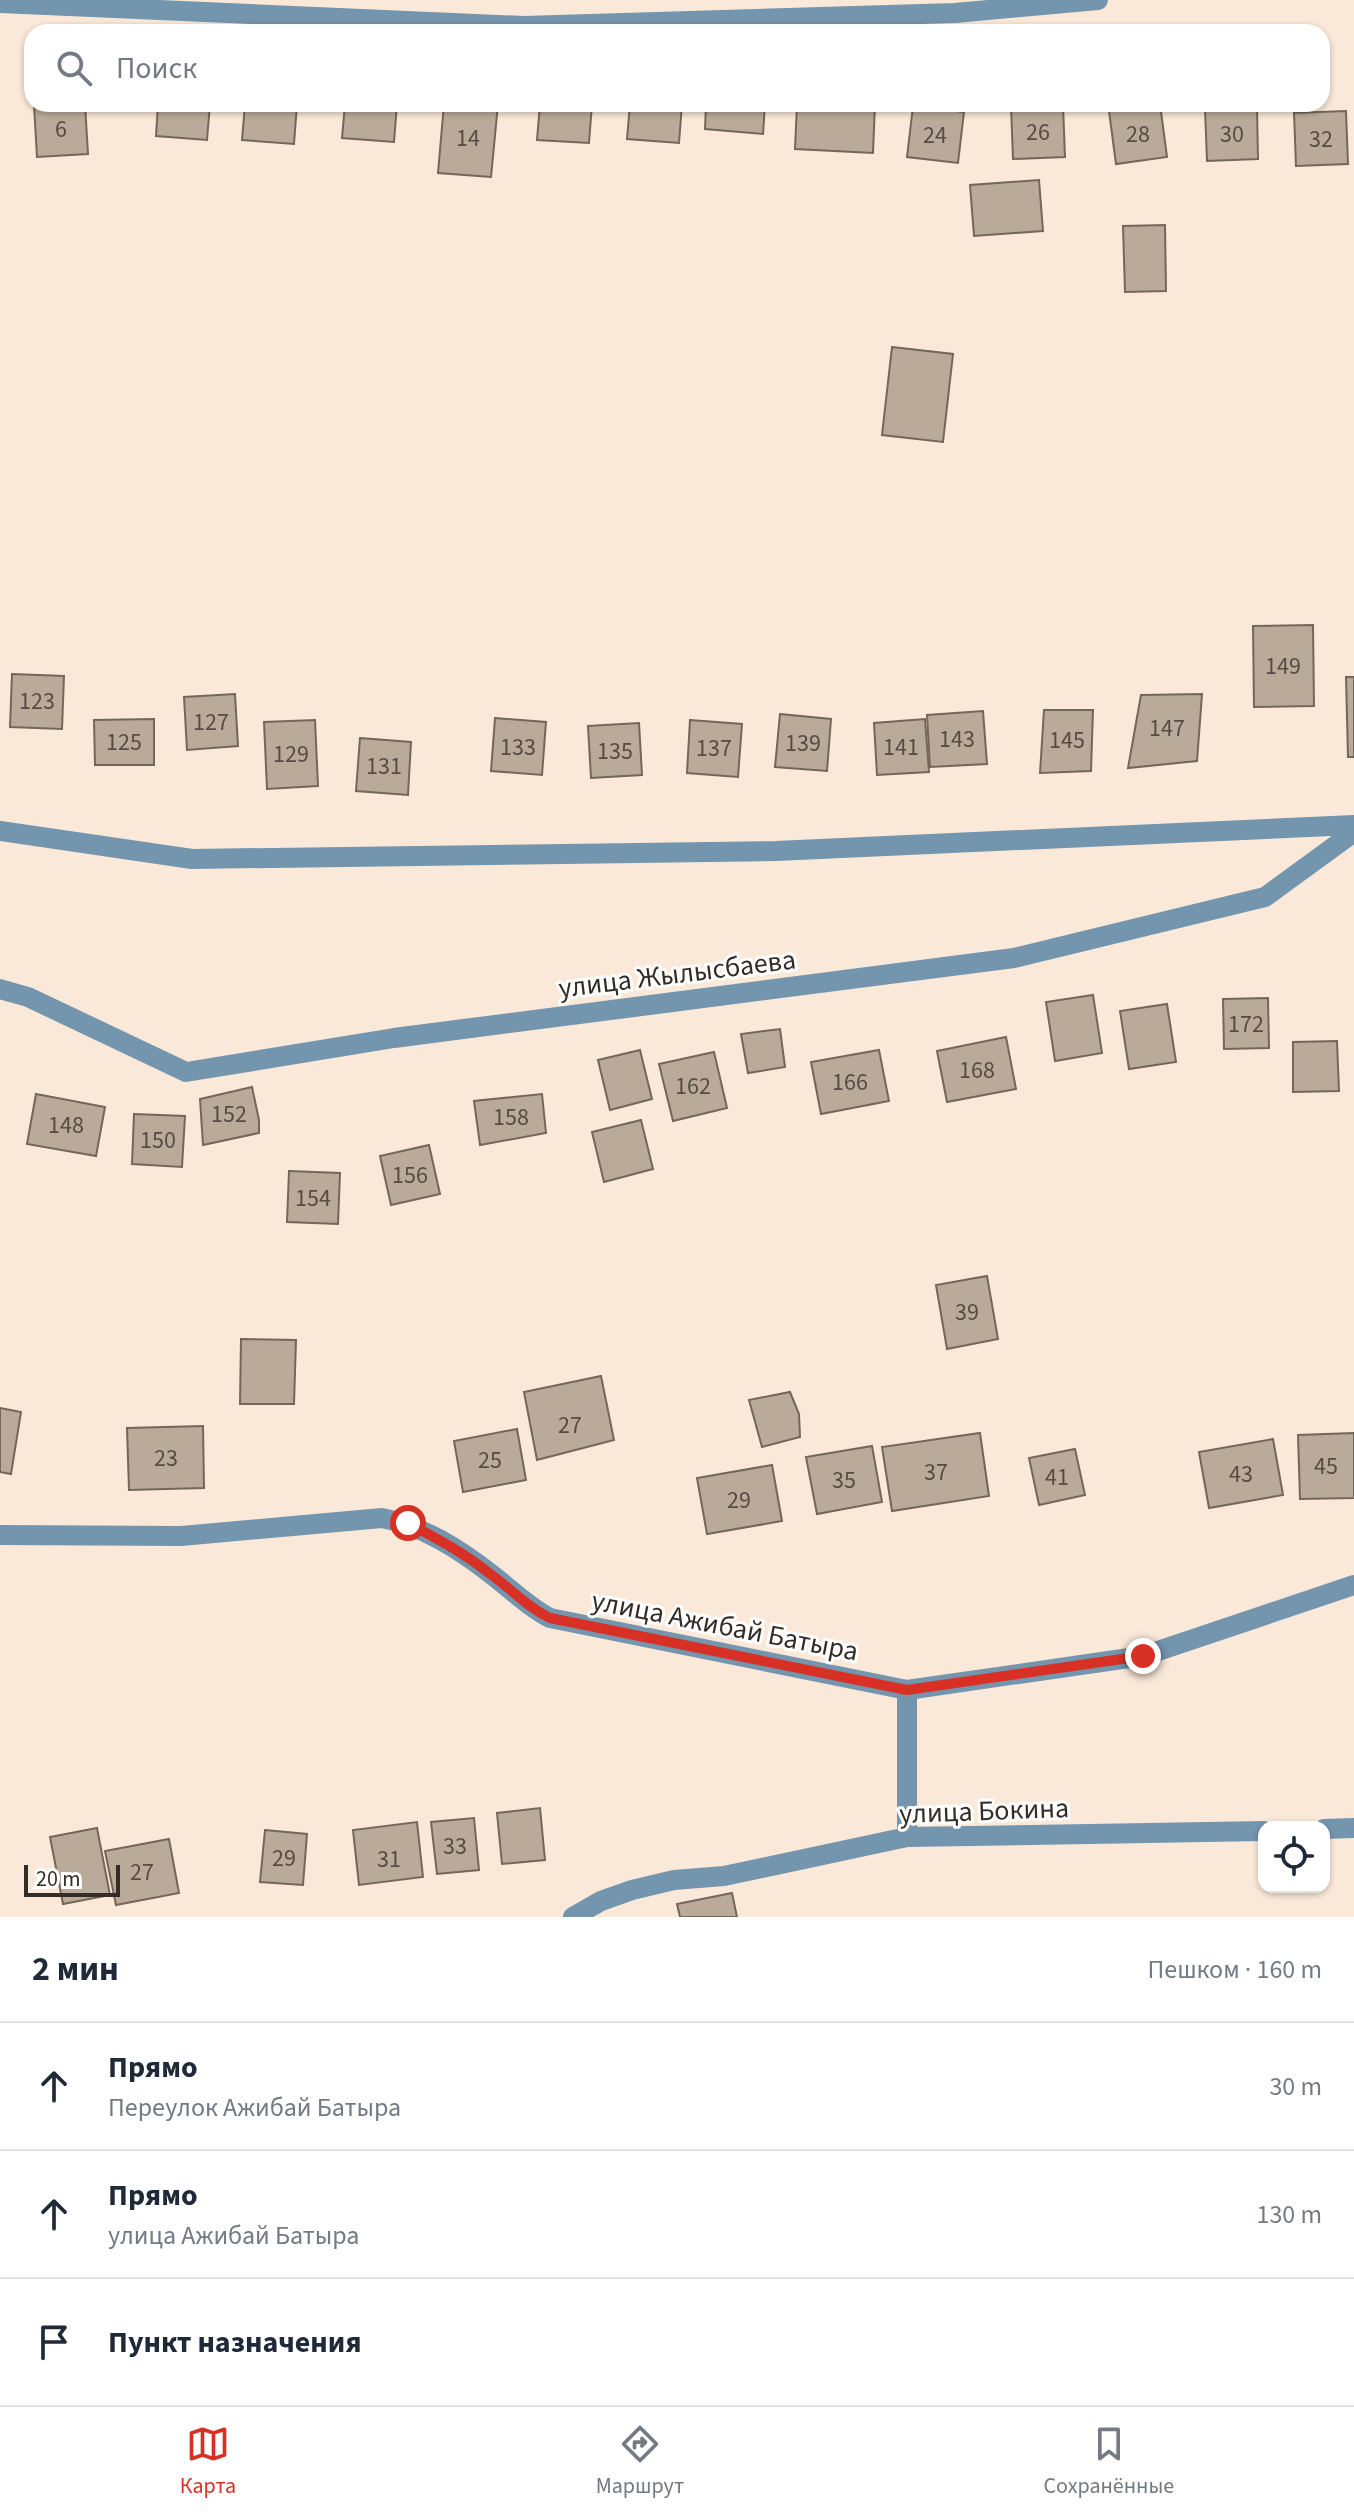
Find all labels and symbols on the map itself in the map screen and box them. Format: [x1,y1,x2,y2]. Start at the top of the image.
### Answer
house number: 6 [55,112,67,147]
house number: 26 [1026,115,1050,150]
house number: 28 [1126,117,1150,152]
house number: 30 [1220,117,1244,152]
house number: 24 [923,118,947,153]
house number: 14 [456,121,480,156]
house number: 32 [1309,122,1333,157]
house number: 149 [1265,649,1301,684]
house number: 123 [19,684,55,719]
house number: 127 [193,705,229,740]
house number: 147 [1149,711,1185,746]
house number: 143 [939,722,975,757]
house number: 145 [1049,723,1085,758]
house number: 125 [106,725,142,760]
house number: 139 [785,726,821,761]
house number: 133 [500,730,536,765]
house number: 141 [883,730,919,765]
house number: 137 [696,731,732,766]
house number: 135 [597,734,633,769]
house number: 129 [273,737,309,772]
house number: 131 [366,749,402,784]
street label: улица Жылысбаева [556,940,798,1008]
house number: 172 [1228,1007,1264,1042]
house number: 168 [959,1053,995,1088]
house number: 166 [832,1065,868,1100]
house number: 162 [675,1069,711,1104]
house number: 152 [211,1097,247,1132]
house number: 158 [493,1100,529,1135]
house number: 148 [48,1108,84,1143]
house number: 150 [140,1123,176,1158]
house number: 156 [392,1158,428,1193]
house number: 154 [295,1181,331,1216]
house number: 39 [955,1295,979,1330]
house number: 27 [558,1408,582,1443]
house number: 23 [154,1441,178,1476]
house number: 25 [478,1443,502,1478]
house number: 45 [1314,1449,1338,1484]
house number: 37 [924,1455,948,1490]
house number: 43 [1229,1457,1253,1492]
house number: 41 [1045,1460,1069,1495]
house number: 35 [832,1463,856,1498]
house number: 29 [727,1483,751,1518]
route start [390,1505,426,1541]
street label: улица Ажибай Батыра [588,1581,862,1671]
route end [1125,1638,1161,1674]
street label: улица Бокина [898,1788,1070,1834]
house number: 33 [443,1829,467,1864]
house number: 29 [272,1841,296,1876]
house number: 31 [377,1842,401,1877]
house number: 27 [130,1855,154,1890]
scale bar [24,1861,120,1897]

